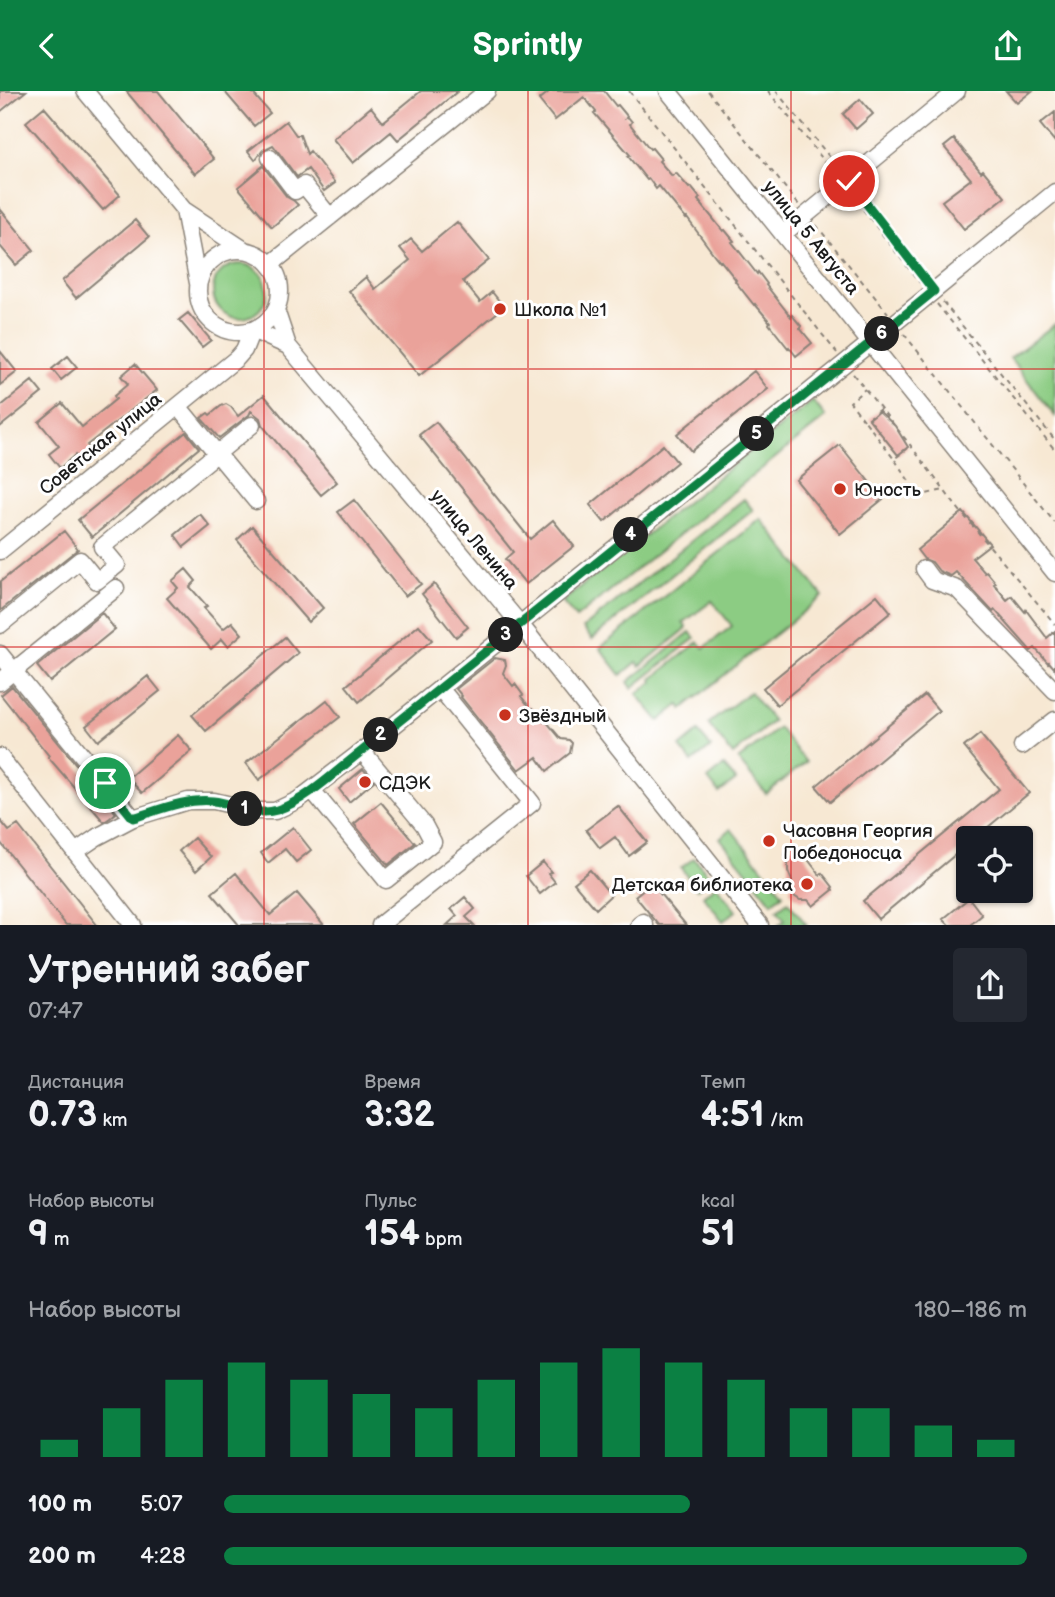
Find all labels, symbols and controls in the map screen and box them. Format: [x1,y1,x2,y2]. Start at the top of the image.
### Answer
text: Sprintly [473,26,582,65]
icon: back [28,27,66,65]
icon: share [989,27,1027,65]
pin [819,151,879,211]
icon: check [830,162,868,200]
street label: улица 5 Августа [758,176,864,300]
place label: Школа №1 [514,299,607,322]
marker: Школа №1 [492,301,508,317]
pin: 6 [864,317,900,351]
text: 6 [876,322,887,345]
street label: Советская улица [35,388,167,500]
pin: 5 [740,417,774,451]
text: 5 [751,422,762,445]
place label: Юность [854,479,921,502]
marker: Юность [832,481,848,497]
street label: улица Ленина [425,485,522,595]
pin: 4 [614,517,648,553]
text: 4 [625,523,636,546]
pin: 3 [489,617,524,653]
text: 3 [500,623,511,646]
place label: Звёздный [519,705,606,728]
marker: Звёздный [497,707,513,723]
pin: 2 [364,717,398,753]
text: 2 [375,723,386,746]
pin [75,753,135,813]
icon: arrive [86,764,124,802]
place label: СДЭК [379,772,431,795]
marker: СДЭК [357,774,373,790]
pin: 1 [228,791,262,827]
text: 1 [241,797,249,820]
place label: Часовня Георгия Победоносца [783,820,933,865]
map controls [956,826,1033,903]
button: locate [956,826,1033,903]
marker: Часовня Георгия Победоносца [761,833,777,849]
place label: Детская библиотека [612,874,793,897]
marker: Детская библиотека [799,876,815,892]
text: Утренний забег [28,948,310,993]
button: share [953,948,1027,1022]
text: 07:47 [28,997,83,1025]
text: Дистанция [28,1071,124,1094]
text: Время [364,1071,421,1094]
text: Темп [701,1071,746,1094]
text: 0.73 [28,1094,97,1137]
text: 3:32 [364,1094,435,1137]
text: 4:51 [701,1094,765,1137]
text: km [97,1109,127,1132]
text: /km [765,1109,803,1132]
text: Набор высоты [28,1190,154,1213]
text: Пульс [364,1190,417,1213]
text: kcal [701,1190,735,1213]
text: 9 [28,1213,49,1256]
text: 154 [364,1213,420,1256]
text: 51 [701,1213,736,1256]
text: m [49,1228,69,1251]
text: bpm [420,1228,462,1251]
text: Набор высоты [28,1296,181,1324]
text: 180–186 m [914,1296,1027,1324]
text: 100 m [28,1490,92,1518]
text: 5:07 [140,1490,183,1518]
text: 200 m [28,1542,96,1570]
text: 4:28 [140,1542,186,1570]

